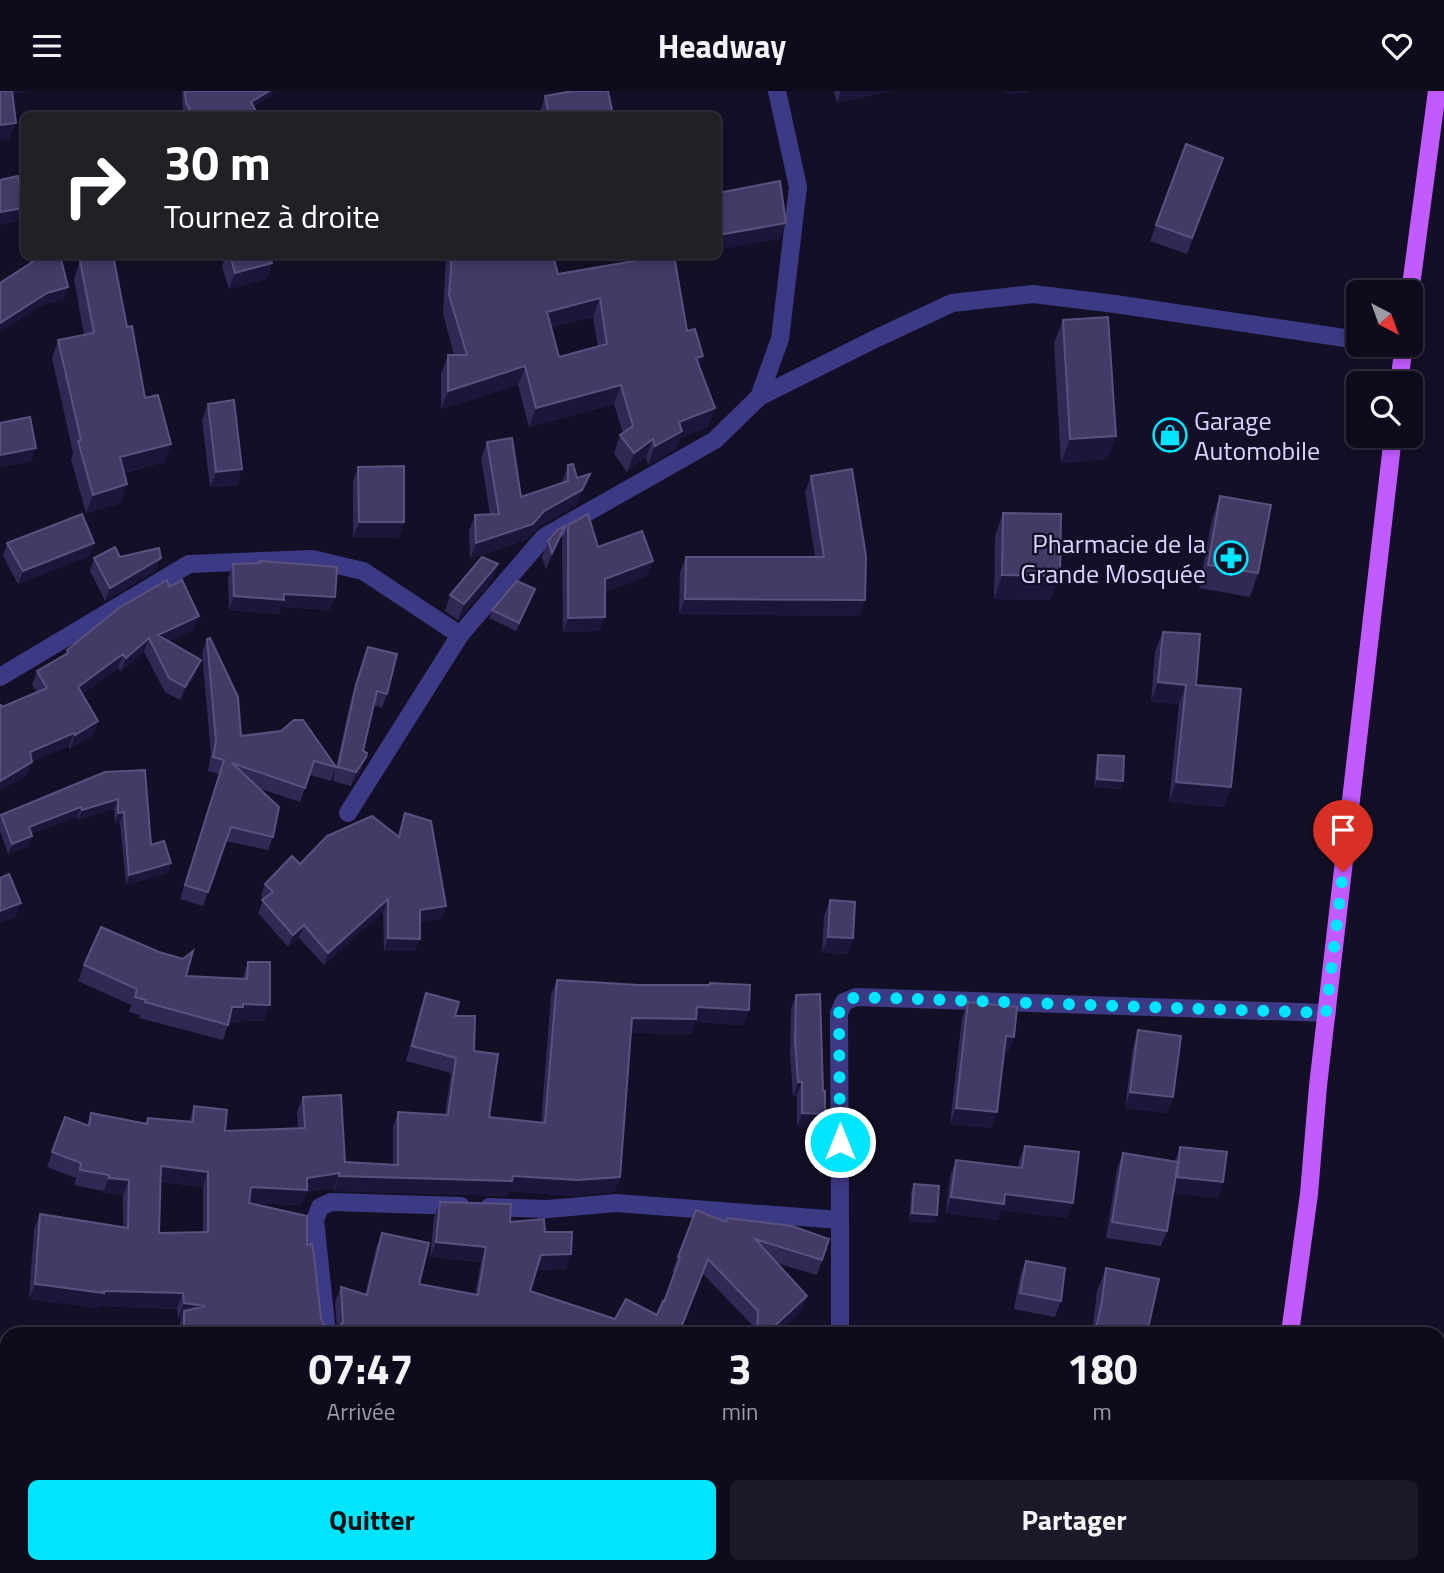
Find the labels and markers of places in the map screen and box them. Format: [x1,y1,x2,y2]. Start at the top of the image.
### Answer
place label: Garage Automobile [1194,401,1320,470]
shop icon: Garage Automobile [1151,416,1189,454]
place label: Pharmacie de la Grande Mosquée [1020,524,1206,593]
pharmacy icon: Pharmacie de la Grande Mosquée [1212,539,1250,577]
pin [1313,800,1373,872]

